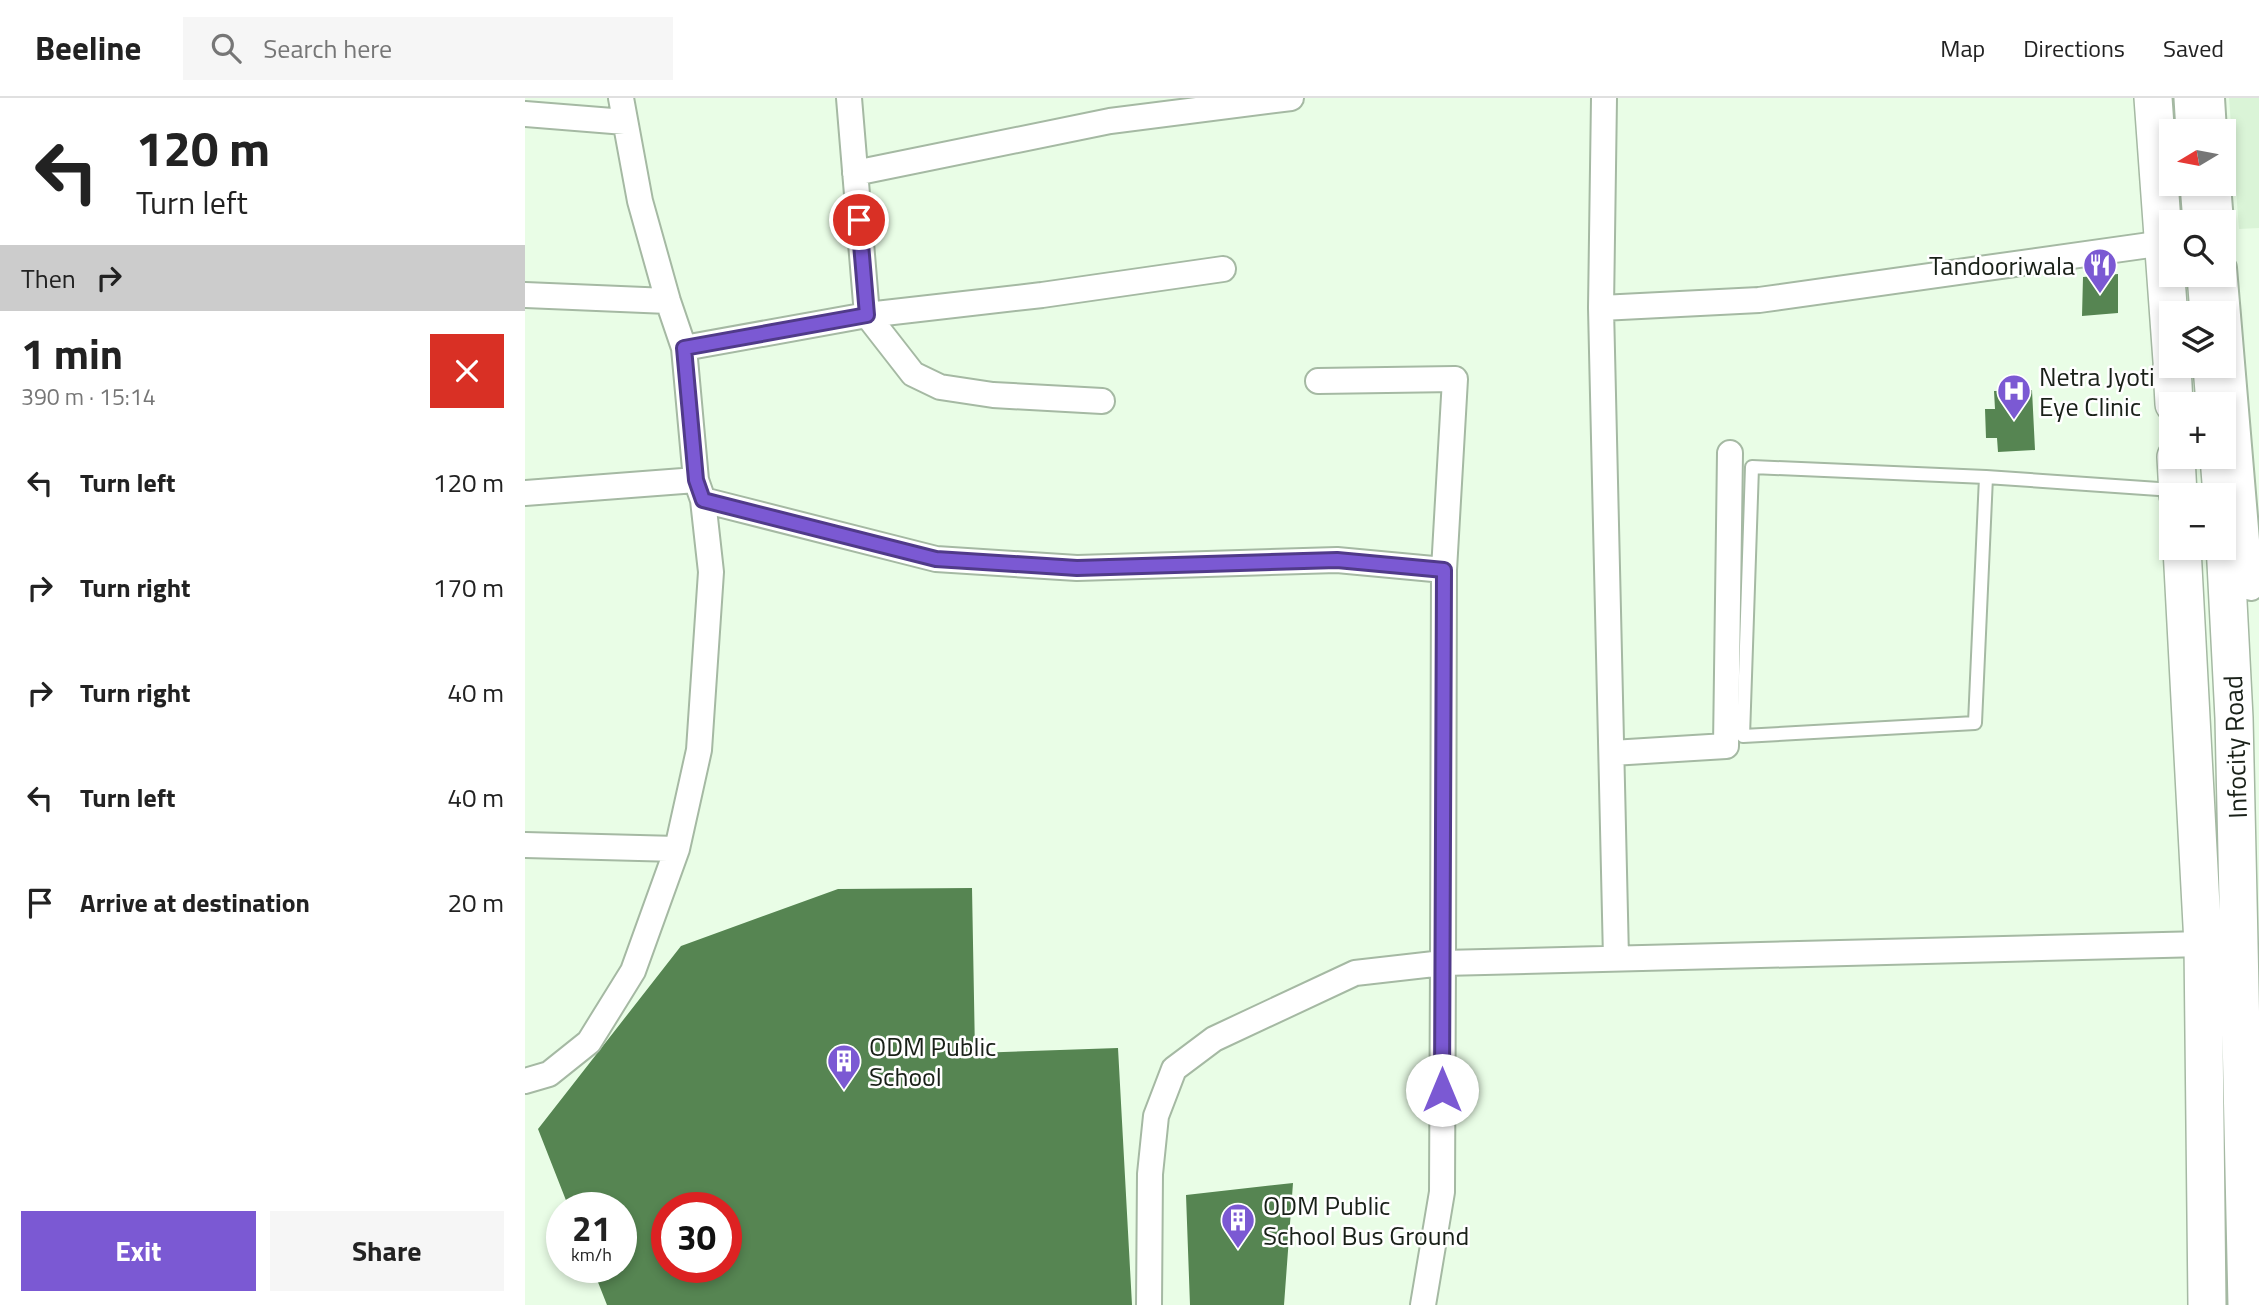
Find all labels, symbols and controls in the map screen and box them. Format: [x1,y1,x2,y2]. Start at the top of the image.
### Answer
search box [183,17,673,80]
text: Beeline [35,23,141,73]
icon: search [207,29,245,67]
text: Search here [263,29,392,68]
text: Map [1940,30,1985,66]
text: Directions [2023,30,2125,66]
text: Saved [2163,30,2224,66]
text: 120 m [136,110,270,185]
north arrow [2159,119,2237,196]
map controls [2159,119,2236,560]
icon: left [21,126,112,217]
text: Turn left [136,178,248,226]
pin [829,190,889,250]
icon: arrive [840,201,878,239]
button: search [2159,210,2236,287]
place label: Tandooriwala [1929,246,2075,285]
restaurant icon: Tandooriwala [2081,246,2119,295]
text: Then [21,259,76,298]
icon: right [90,259,128,297]
button: layers [2159,301,2236,378]
text: 1 min [21,321,123,385]
button: close [430,334,504,408]
place label: Netra Jyoti Eye Clinic [2039,357,2155,426]
hospital icon: Netra Jyoti Eye Clinic [1995,372,2033,421]
text: 390 m · 15:14 [21,379,156,414]
button: + [2159,392,2236,469]
text: Turn left [80,463,175,502]
text: 120 m [433,463,504,502]
icon: left [21,464,59,502]
button: − [2159,483,2236,560]
text: Turn right [80,568,191,607]
text: 170 m [433,568,504,607]
icon: right [21,569,59,607]
text: Turn right [80,673,191,712]
text: 40 m [447,673,504,712]
icon: right [21,674,59,712]
street label: Infocity Road [2213,675,2257,819]
text: Turn left [80,778,175,817]
text: 40 m [447,778,504,817]
icon: left [21,779,59,817]
text: Arrive at destination [80,883,310,922]
text: 20 m [447,883,504,922]
icon: arrive [21,884,59,922]
place label: ODM Public School [869,1027,996,1096]
building icon: ODM Public School [825,1042,863,1091]
position arrow [1405,1053,1479,1127]
place label: ODM Public School Bus Ground [1263,1186,1469,1255]
speed limit sign: 30 [651,1192,742,1283]
text: 21 [572,1201,611,1255]
building icon: ODM Public School Bus Ground [1219,1201,1257,1250]
button: Exit [21,1211,256,1291]
button: Share [270,1211,504,1291]
text: km/h [571,1241,612,1268]

